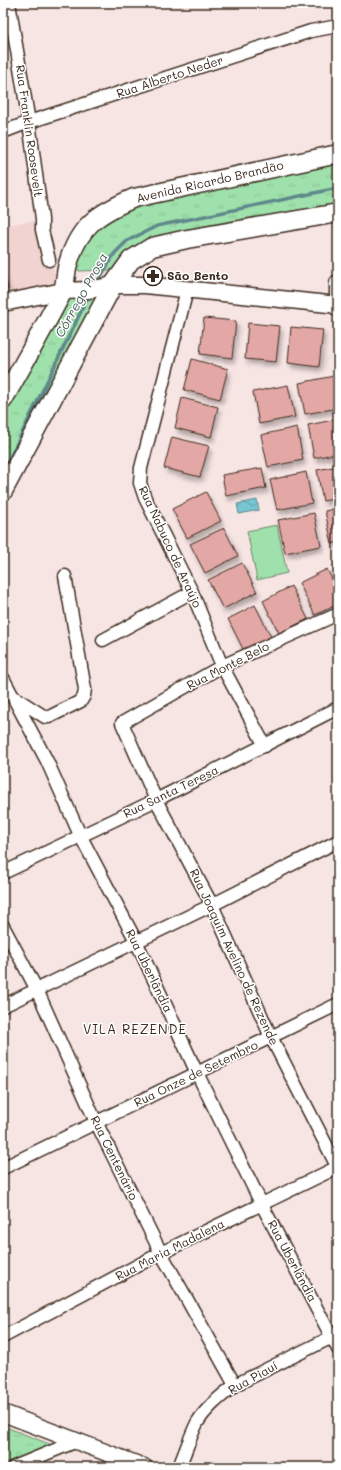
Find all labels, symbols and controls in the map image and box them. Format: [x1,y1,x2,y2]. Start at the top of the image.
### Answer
street label: Rua Alberto Neder [114,51,225,101]
street label: Rua Franklin Roosevelt [13,64,47,198]
street label: Avenida Ricardo Brandão [135,156,285,206]
water label: Córrego Prosa [50,249,111,340]
pharmacy icon: São Bento [142,265,164,287]
place label: São Bento [167,267,228,283]
street label: Rua Nabuco de Araújo [136,483,206,610]
street label: Rua Monte Belo [184,637,271,693]
street label: Rua Santa Teresa [120,761,221,821]
street label: Rua Joaquim Avelino de Rezende [187,866,283,1047]
street label: Rua Uberlândia [123,926,177,1015]
district label: VILA REZENDE [83,1020,187,1037]
street label: Rua Onze de Setembro [131,1036,260,1110]
street label: Rua Centenário [88,1113,142,1202]
street label: Rua Maria Madalena [112,1215,227,1284]
street label: Rua Uberlândia [265,1217,321,1304]
street label: Rua Piauí [225,1357,280,1397]

